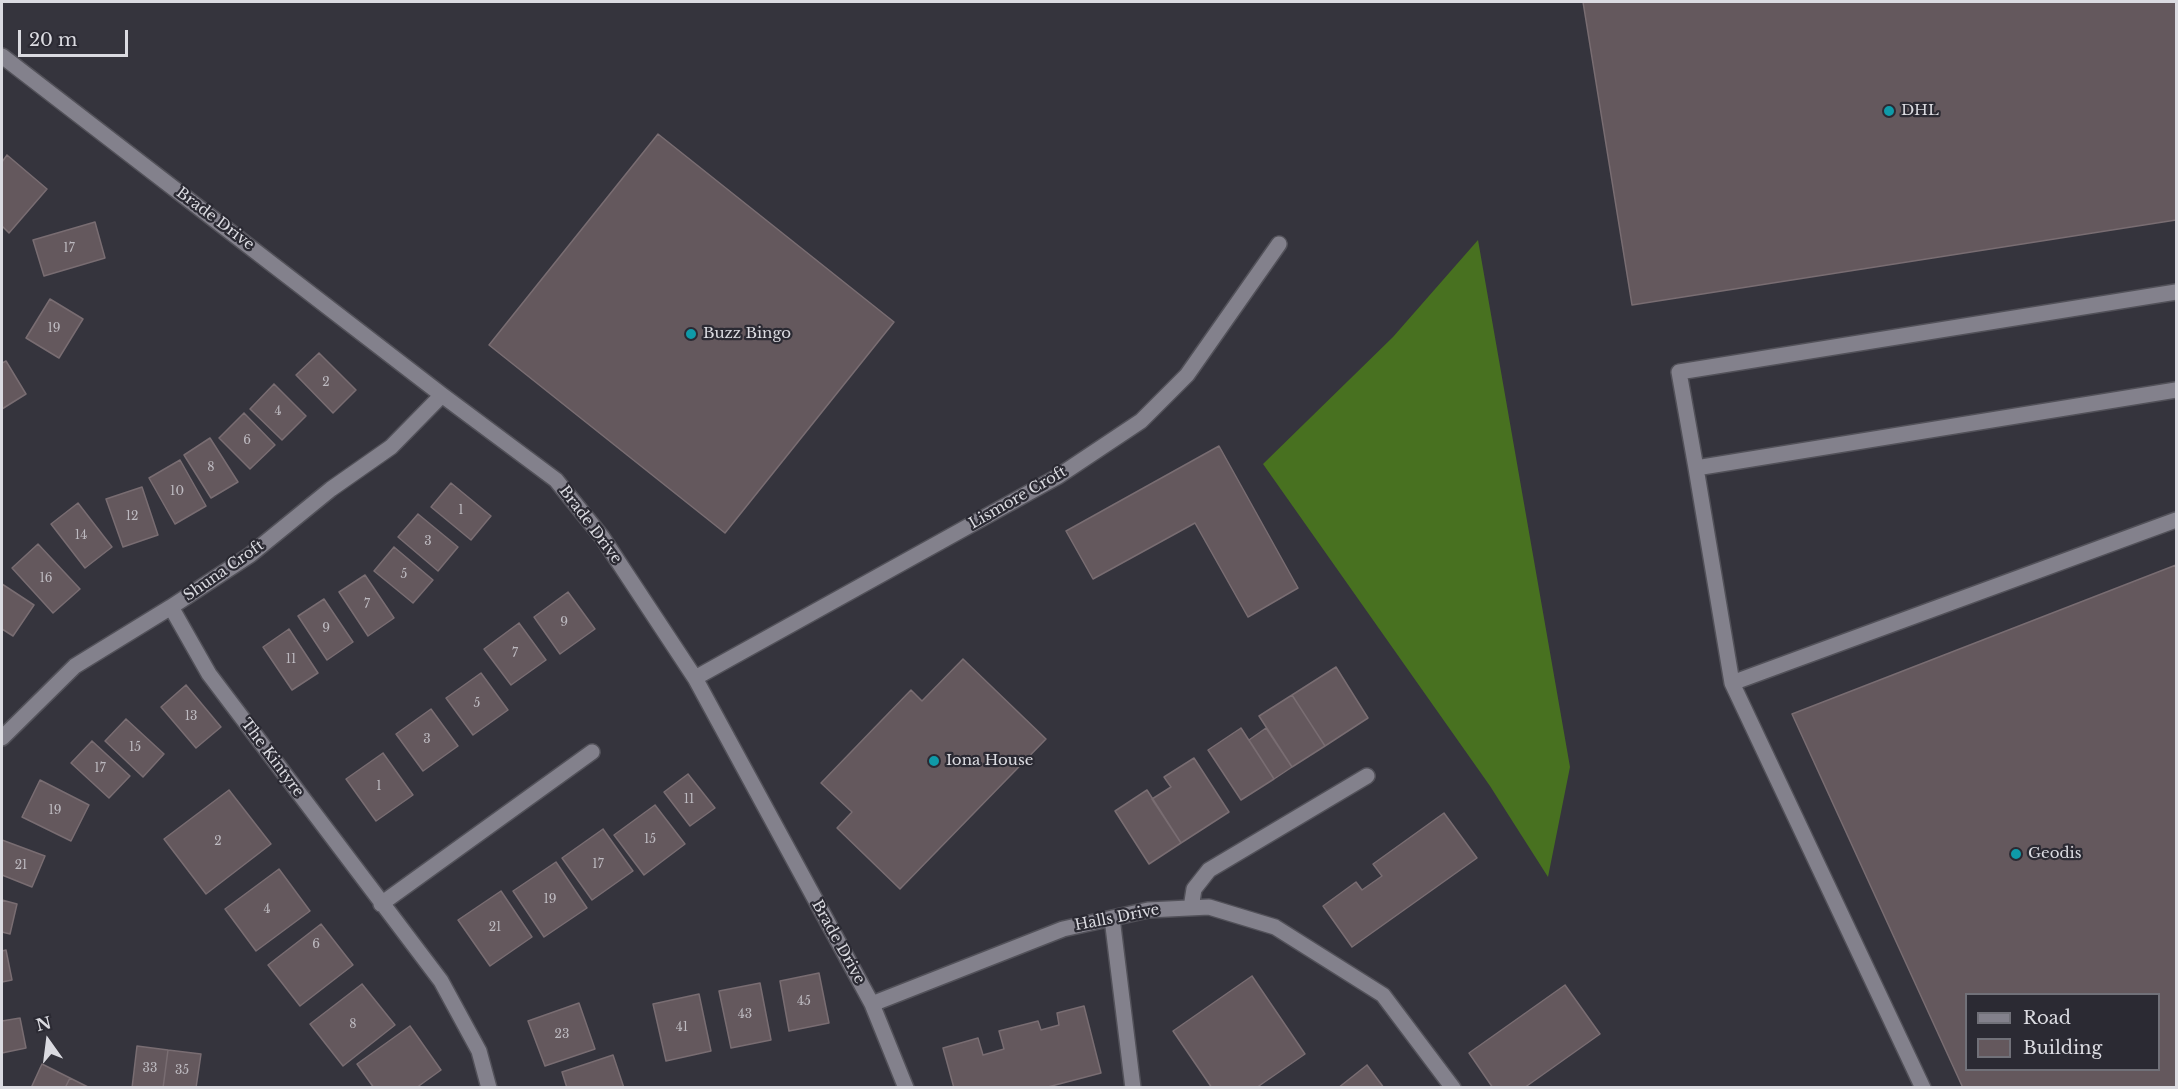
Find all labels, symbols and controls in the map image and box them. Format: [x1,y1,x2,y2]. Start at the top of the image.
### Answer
scale bar [21,18,130,56]
text: 20 m [29,29,77,51]
place label: DHL [1901,102,1939,120]
marker: DHL [1882,104,1896,118]
street label: Brade Drive [173,184,257,254]
house number: 17 [63,242,75,256]
house number: 19 [47,322,61,336]
place label: Buzz Bingo [703,325,791,343]
marker: Buzz Bingo [684,327,698,341]
house number: 2 [322,376,330,390]
house number: 4 [274,405,282,419]
house number: 6 [243,434,251,448]
house number: 8 [207,461,215,475]
street label: Lismore Croft [966,463,1070,533]
street label: Brade Drive [555,483,625,567]
house number: 10 [170,485,184,499]
house number: 1 [458,504,464,518]
house number: 12 [126,510,138,524]
house number: 14 [75,529,87,543]
house number: 3 [424,535,432,549]
street label: Shuna Croft [180,537,268,605]
house number: 5 [401,568,407,582]
house number: 16 [39,572,53,586]
house number: 7 [364,598,370,612]
house number: 9 [560,616,568,630]
house number: 9 [322,622,330,636]
house number: 7 [512,647,518,661]
house number: 11 [286,653,296,667]
house number: 5 [474,697,480,711]
house number: 13 [185,710,197,724]
street label: The Kintyre [237,715,307,801]
house number: 3 [423,733,431,747]
house number: 15 [129,741,141,755]
place label: Iona House [946,752,1033,770]
marker: Iona House [927,754,941,768]
house number: 17 [94,762,106,776]
house number: 1 [376,780,382,794]
house number: 11 [684,793,694,807]
house number: 19 [48,804,62,818]
house number: 15 [644,833,656,847]
house number: 2 [214,835,222,849]
place label: Geodis [2028,845,2082,863]
marker: Geodis [2009,847,2023,861]
house number: 17 [592,858,604,872]
house number: 21 [15,859,27,873]
house number: 19 [543,893,557,907]
street label: Brade Drive [808,897,868,987]
street label: Halls Drive [1073,901,1161,935]
house number: 4 [263,903,271,917]
house number: 21 [489,921,501,935]
house number: 6 [312,938,320,952]
legend [1965,993,2160,1071]
house number: 45 [797,995,811,1009]
text: Road [2023,1007,2071,1029]
house number: 43 [738,1008,752,1022]
north arrow [18,1011,78,1071]
text: N [34,1012,53,1035]
house number: 8 [349,1018,357,1032]
house number: 41 [676,1021,688,1035]
house number: 23 [555,1028,569,1042]
text: Building [2023,1037,2102,1059]
house number: 33 [143,1062,157,1076]
house number: 35 [175,1064,189,1078]

